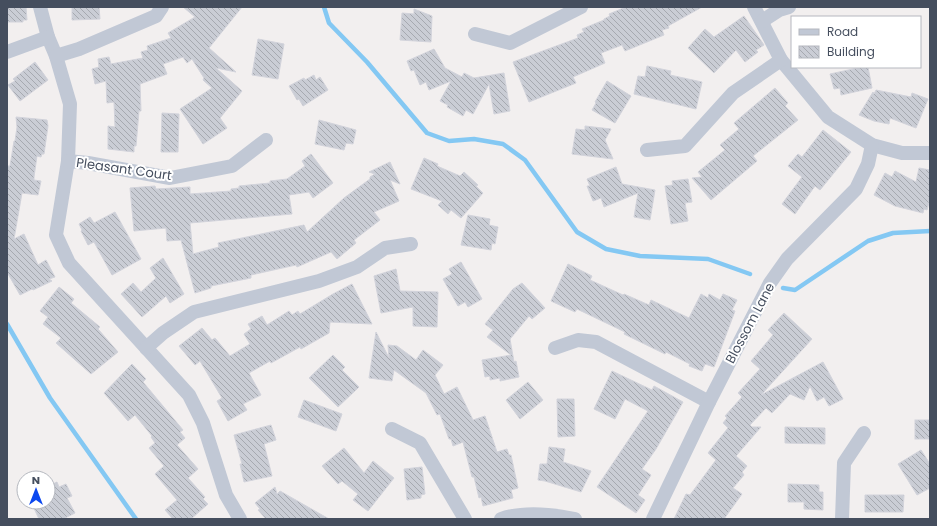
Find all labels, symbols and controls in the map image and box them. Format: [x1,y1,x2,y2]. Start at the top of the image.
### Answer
legend [791,16,921,68]
text: Road [827,23,858,40]
text: Building [827,43,875,60]
street label: Pleasant Court [75,153,173,185]
street label: Blossom Lane [721,279,779,367]
north arrow [16,470,56,510]
text: N [32,472,40,488]

